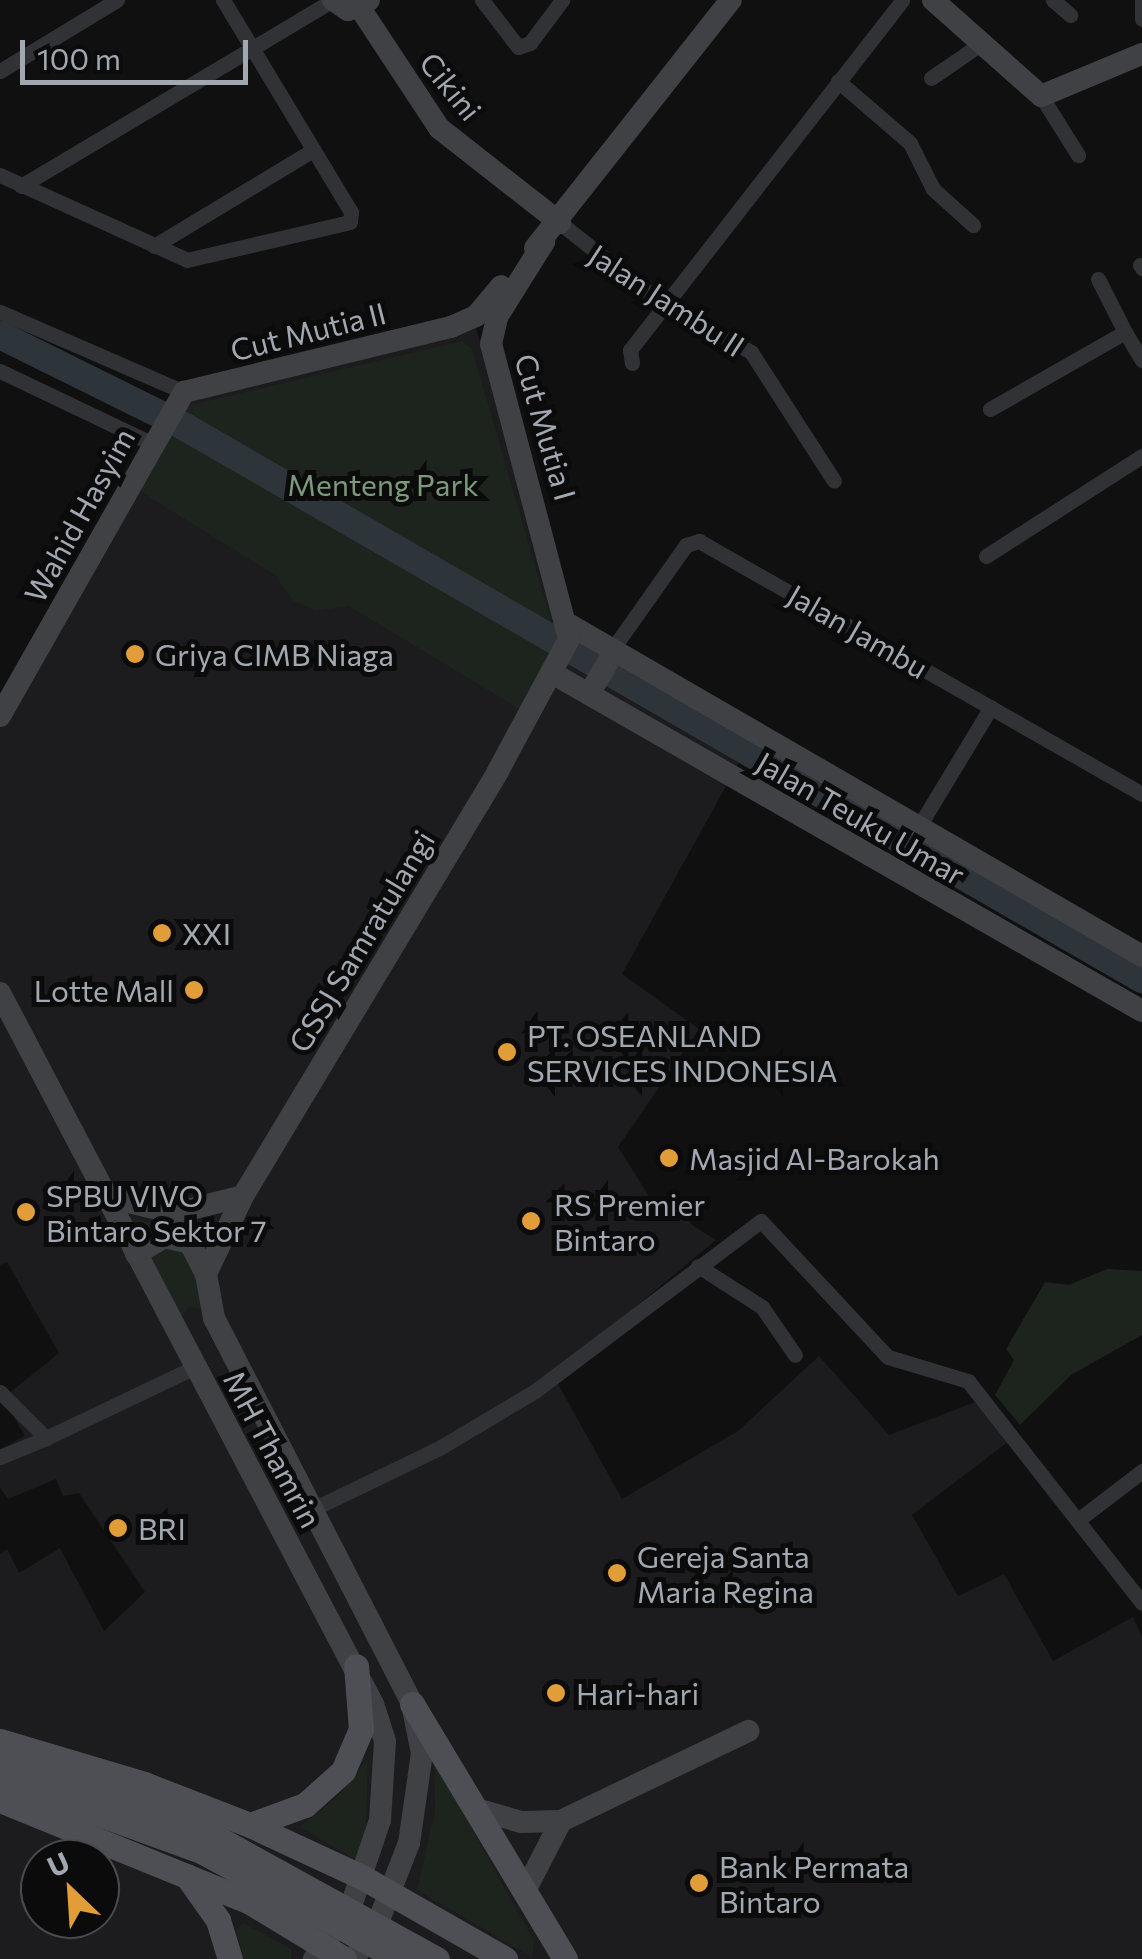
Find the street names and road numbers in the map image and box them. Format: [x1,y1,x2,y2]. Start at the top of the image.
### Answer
street label: Cikini [413,45,489,127]
street label: Jalan Jambu II [582,236,752,364]
street label: Cut Mutia II [227,294,389,368]
street label: Cut Mutia I [508,350,584,504]
street label: Wahid Hasyim [16,422,142,608]
street label: Jalan Jambu [782,576,934,686]
street label: Jalan Teuku Umar [750,744,972,892]
street label: GSSJ Samratulangi [281,824,441,1058]
street label: MH Thamrin [217,1365,329,1533]

